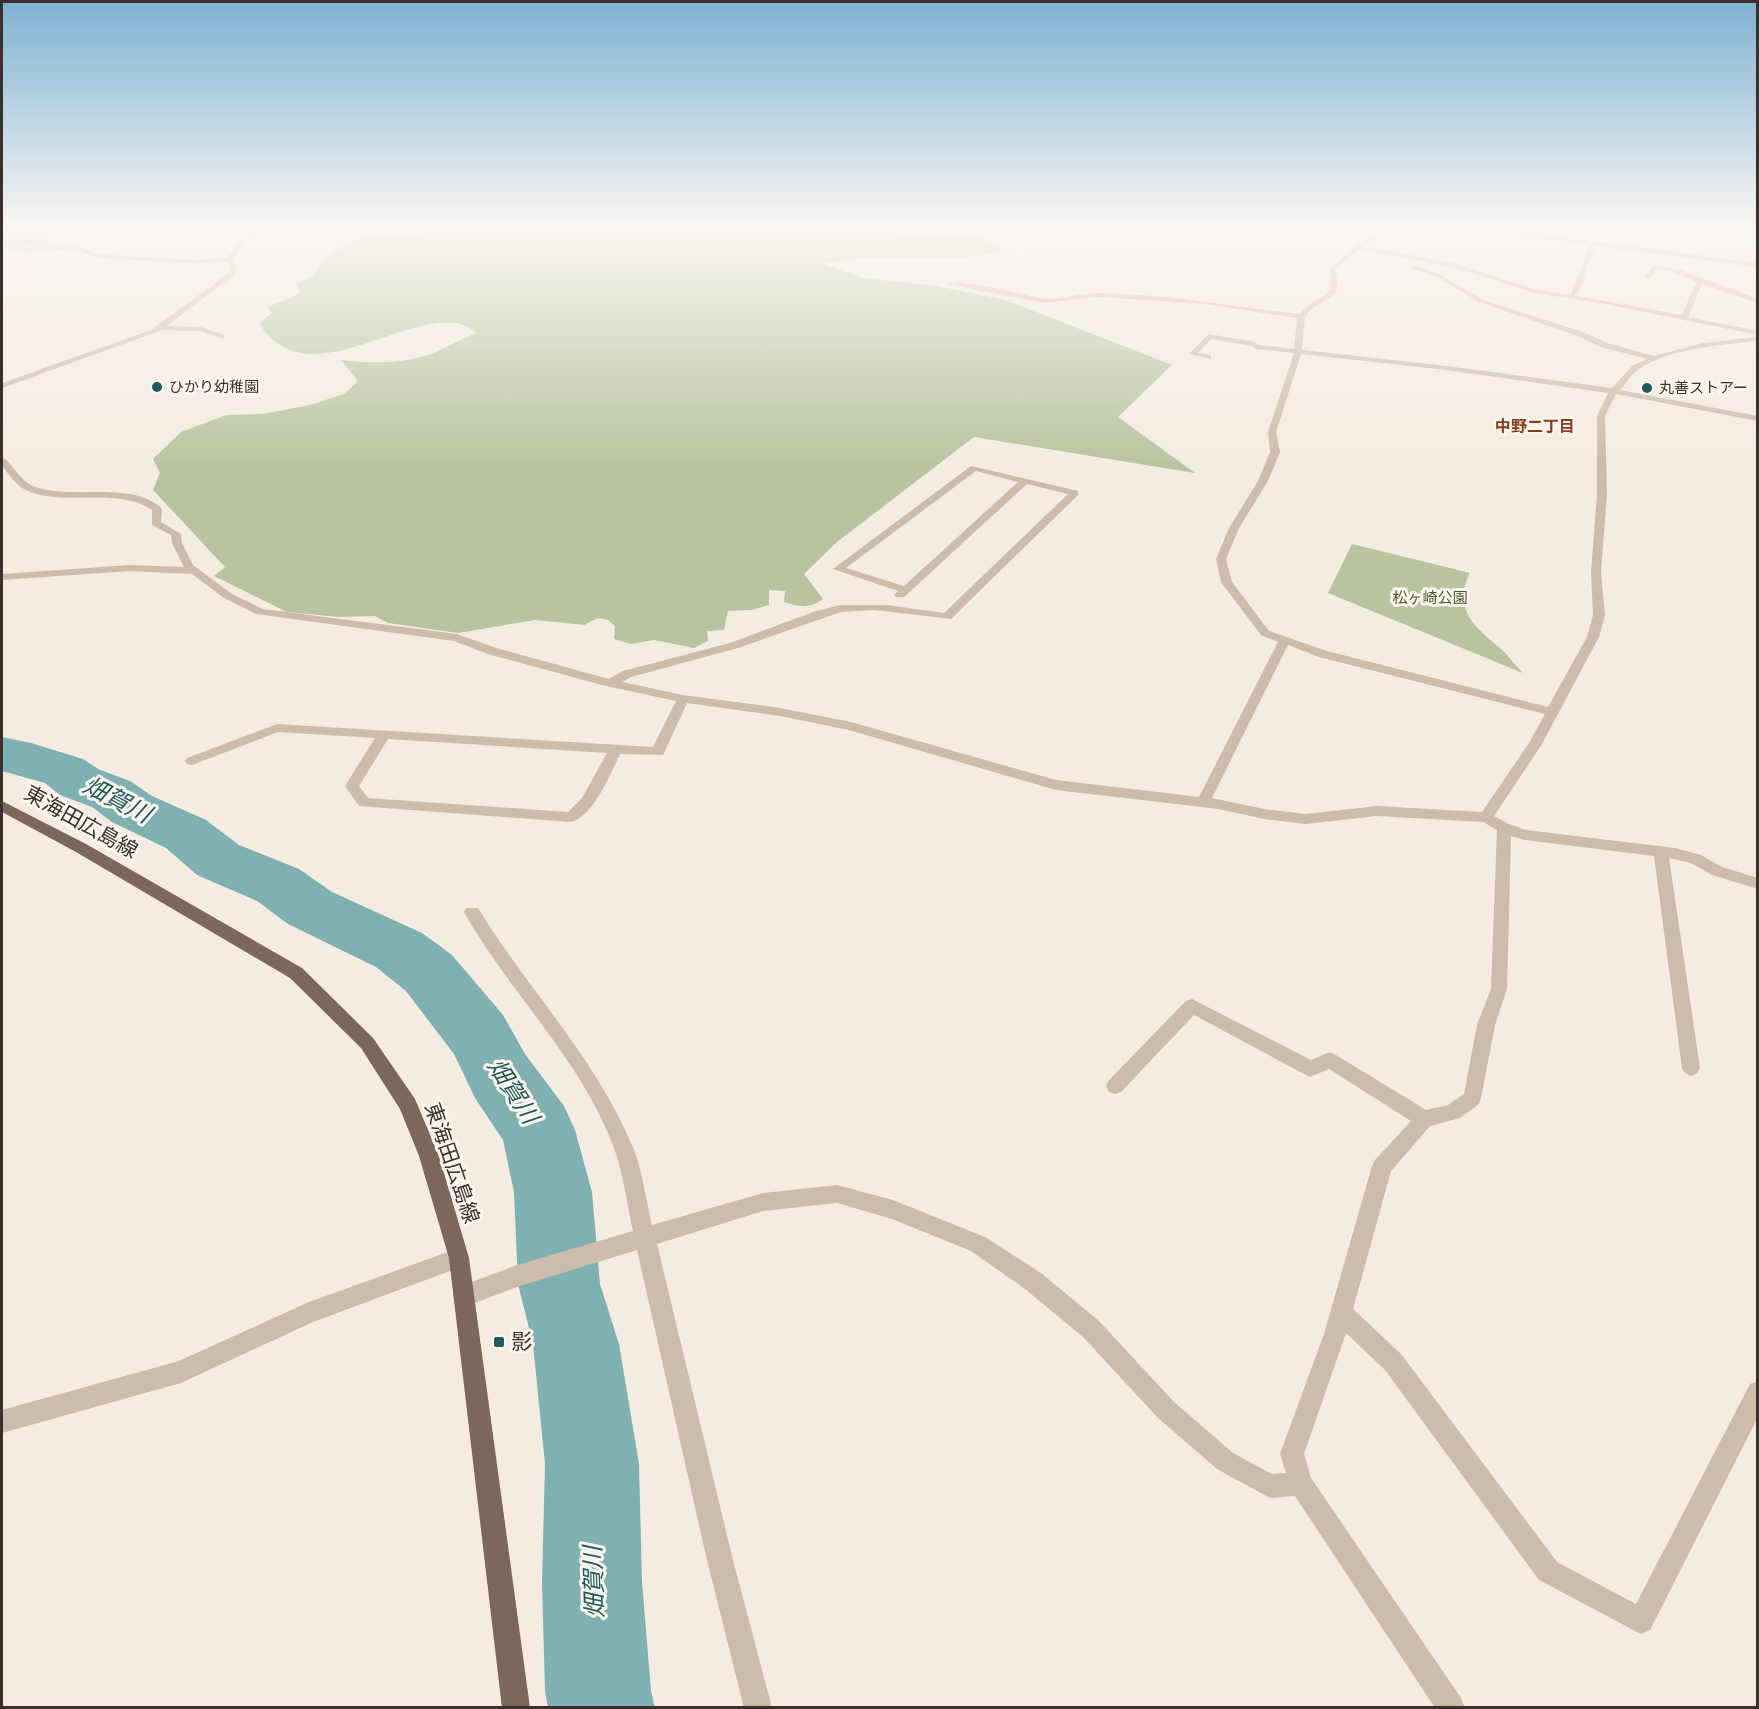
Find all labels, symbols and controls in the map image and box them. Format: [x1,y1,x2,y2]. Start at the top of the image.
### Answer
place label: ひかり幼稚園 [169,378,259,396]
place label: 丸善ストアー [1659,379,1748,397]
marker: ひかり幼稚園 [150,380,164,394]
marker: 丸善ストアー [1640,381,1654,395]
district label: 中野二丁目 [1495,417,1575,436]
park label: 松ヶ崎公園 [1392,589,1468,607]
water label: 畑賀川 [79,771,158,830]
street label: 東海田広島線 [20,781,142,863]
water label: 畑賀川 [482,1053,546,1131]
street label: 東海田広島線 [420,1100,484,1226]
place label: 影 [511,1330,532,1354]
marker: 影 [492,1335,506,1349]
water label: 畑賀川 [579,1543,609,1618]

